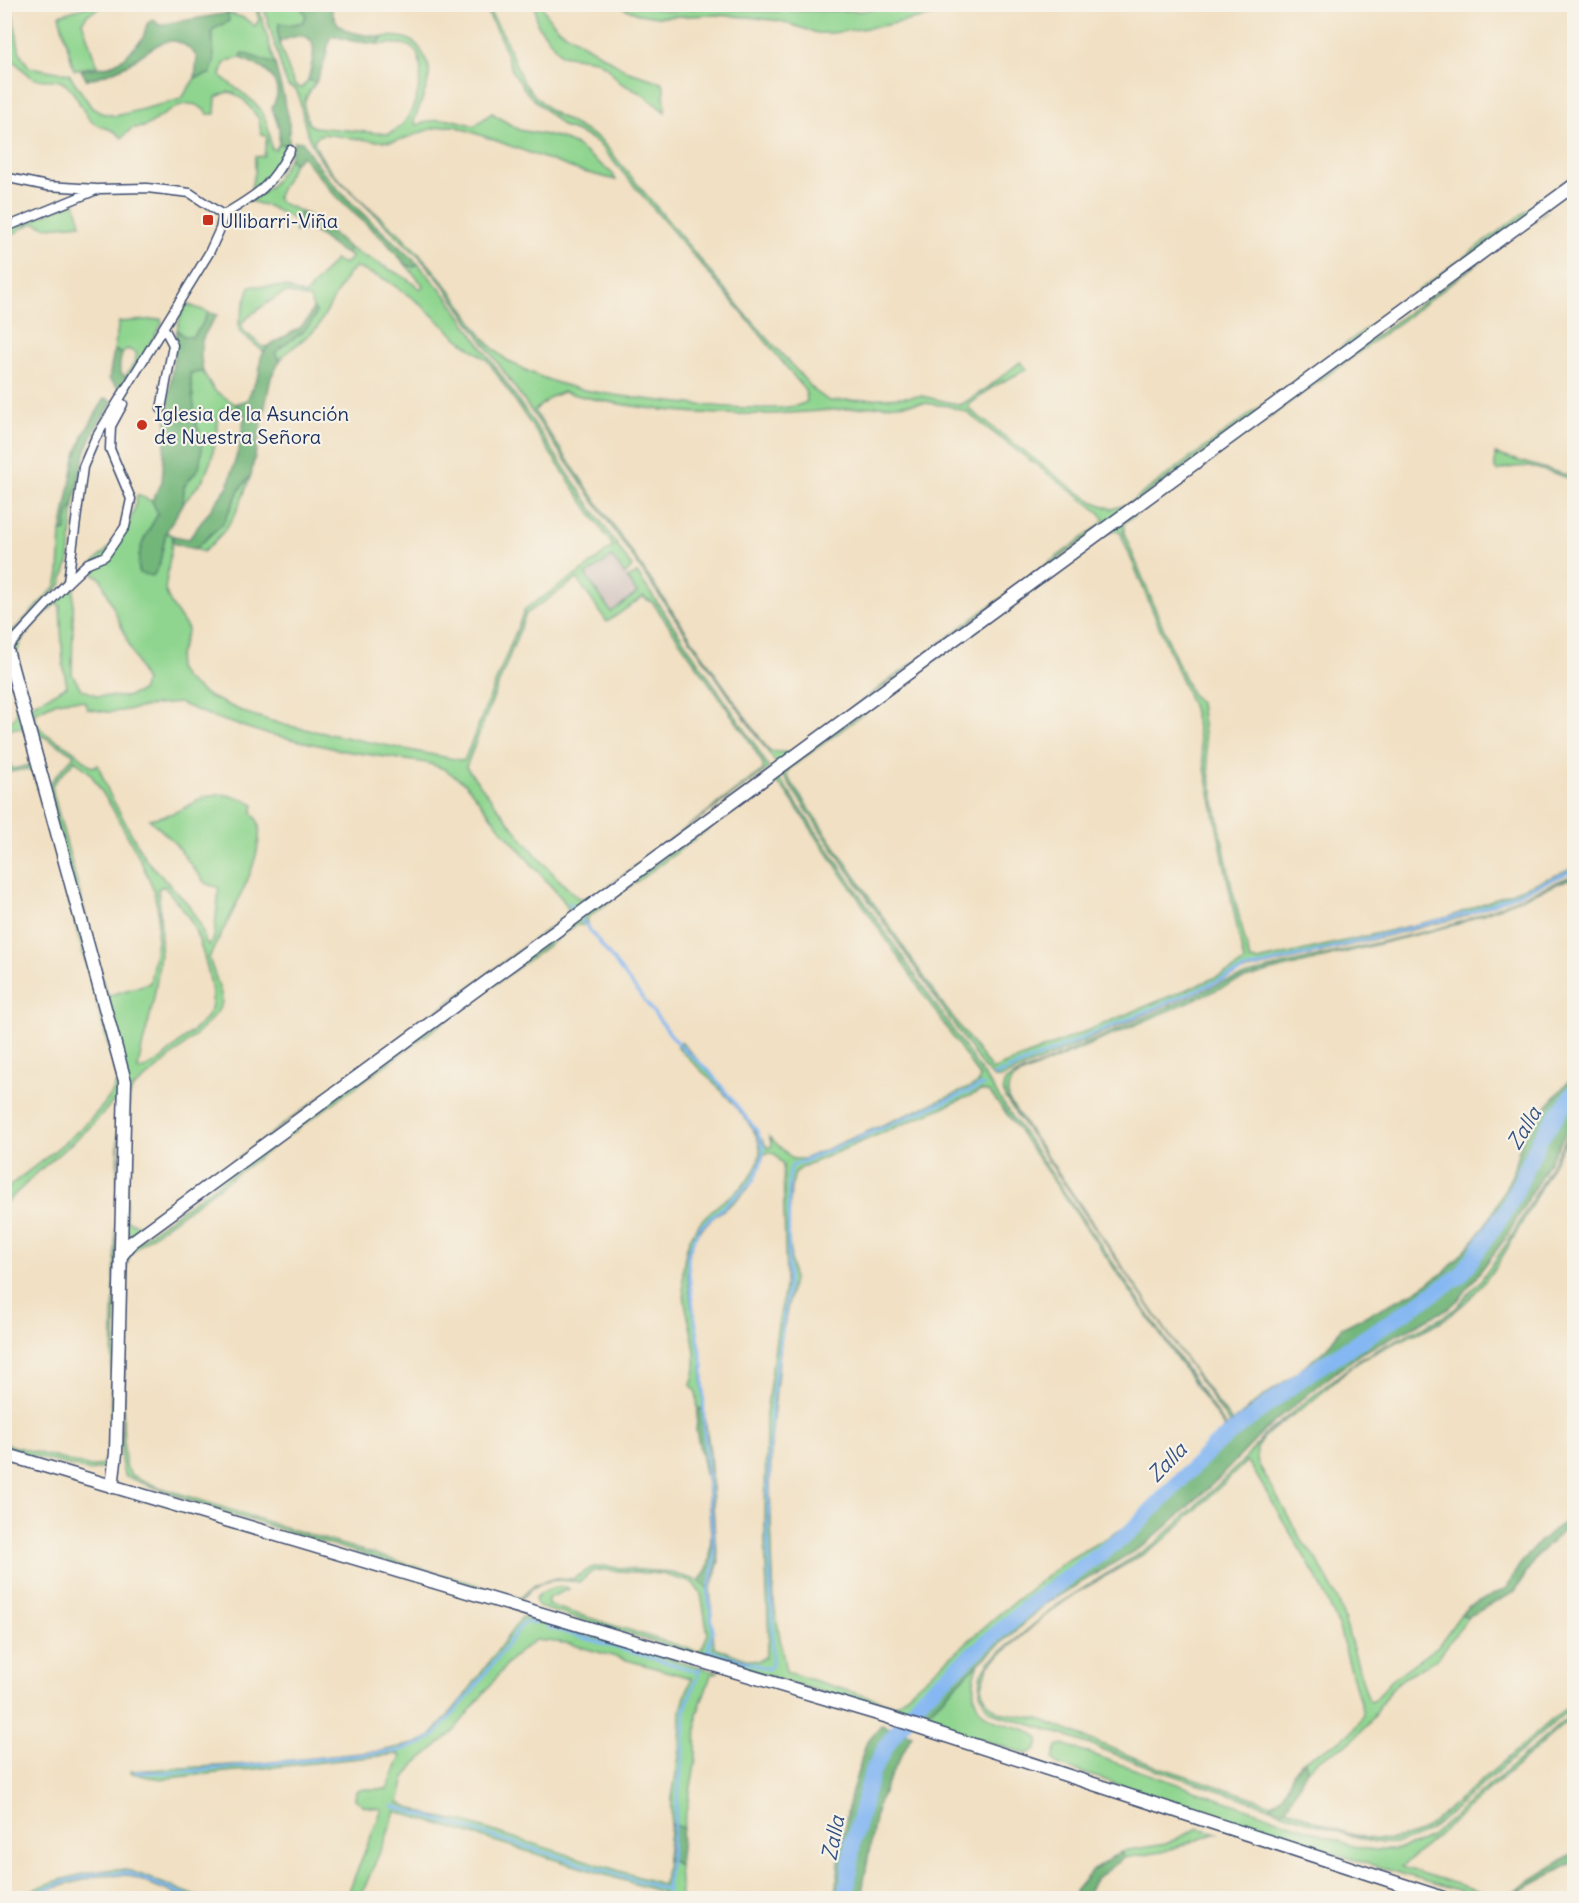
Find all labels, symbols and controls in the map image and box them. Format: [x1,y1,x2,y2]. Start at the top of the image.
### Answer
place label: Ullibarri-Viña [220,208,338,233]
marker: Ullibarri-Viña [201,213,215,227]
place label: Iglesia de la Asunción de Nuestra Señora [154,401,349,449]
marker: Iglesia de la Asunción de Nuestra Señora [135,418,149,432]
water label: Zalla [1501,1101,1548,1154]
water label: Zalla [1142,1436,1193,1488]
water label: Zalla [815,1812,851,1863]

